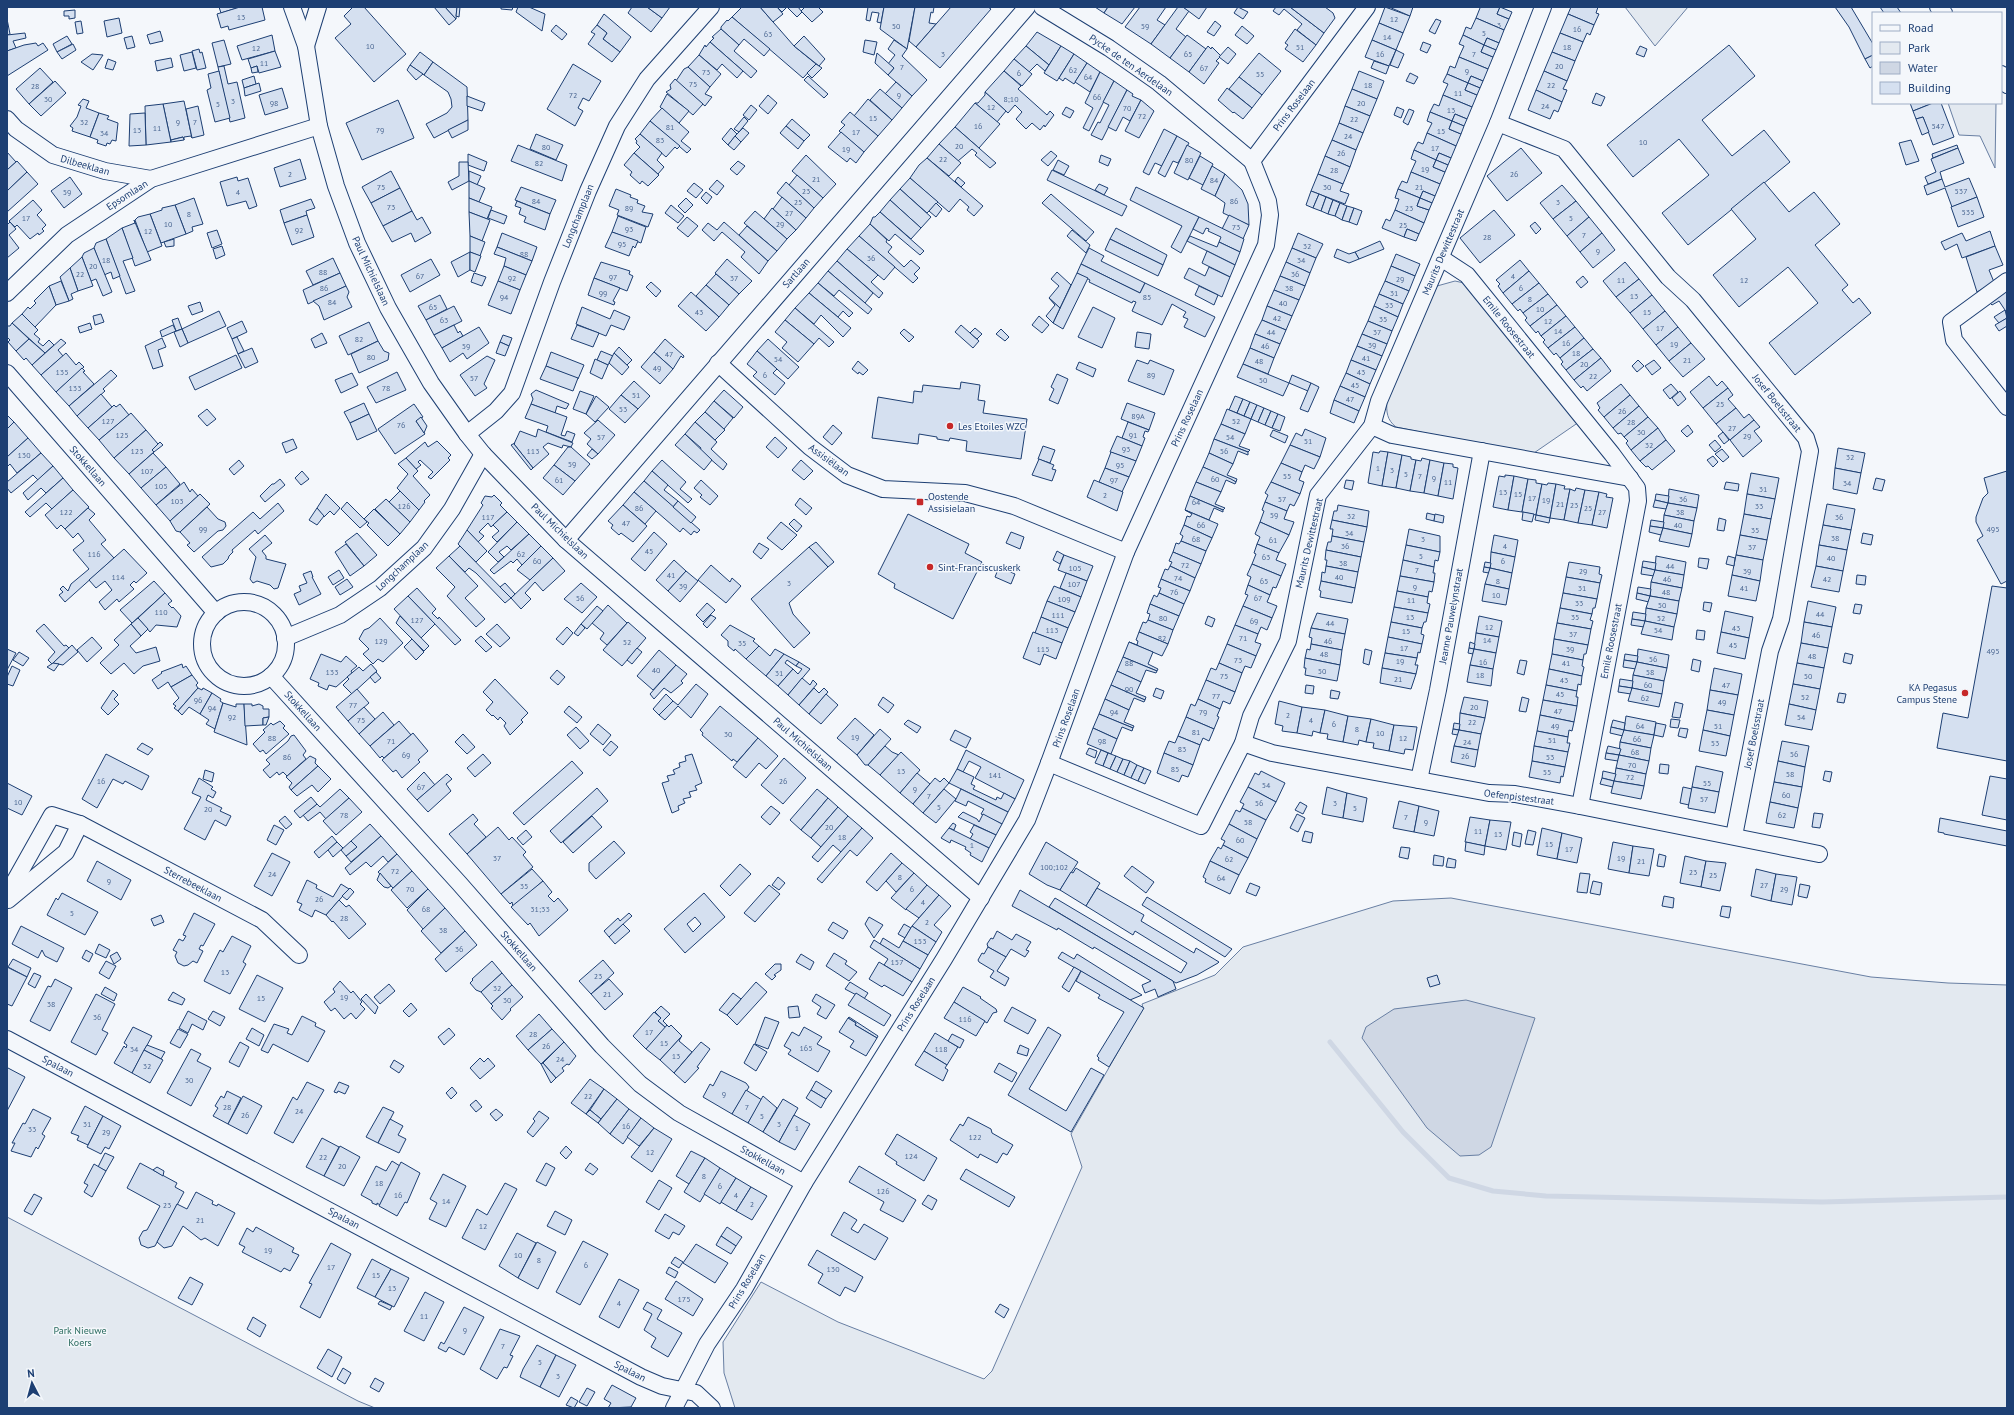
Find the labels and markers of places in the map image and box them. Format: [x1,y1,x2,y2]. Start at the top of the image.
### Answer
place label: Les Etoiles WZC [958,420,1025,433]
marker: Les Etoiles WZC [945,421,955,431]
place label: Oostende Assisielaan [928,490,975,515]
marker: Oostende Assisielaan [915,497,925,507]
place label: Sint-Franciscuskerk [938,561,1021,574]
marker: Sint-Franciscuskerk [925,562,935,572]
place label: KA Pegasus Campus Stene [1896,681,1957,706]
marker: KA Pegasus Campus Stene [1960,688,1970,698]

